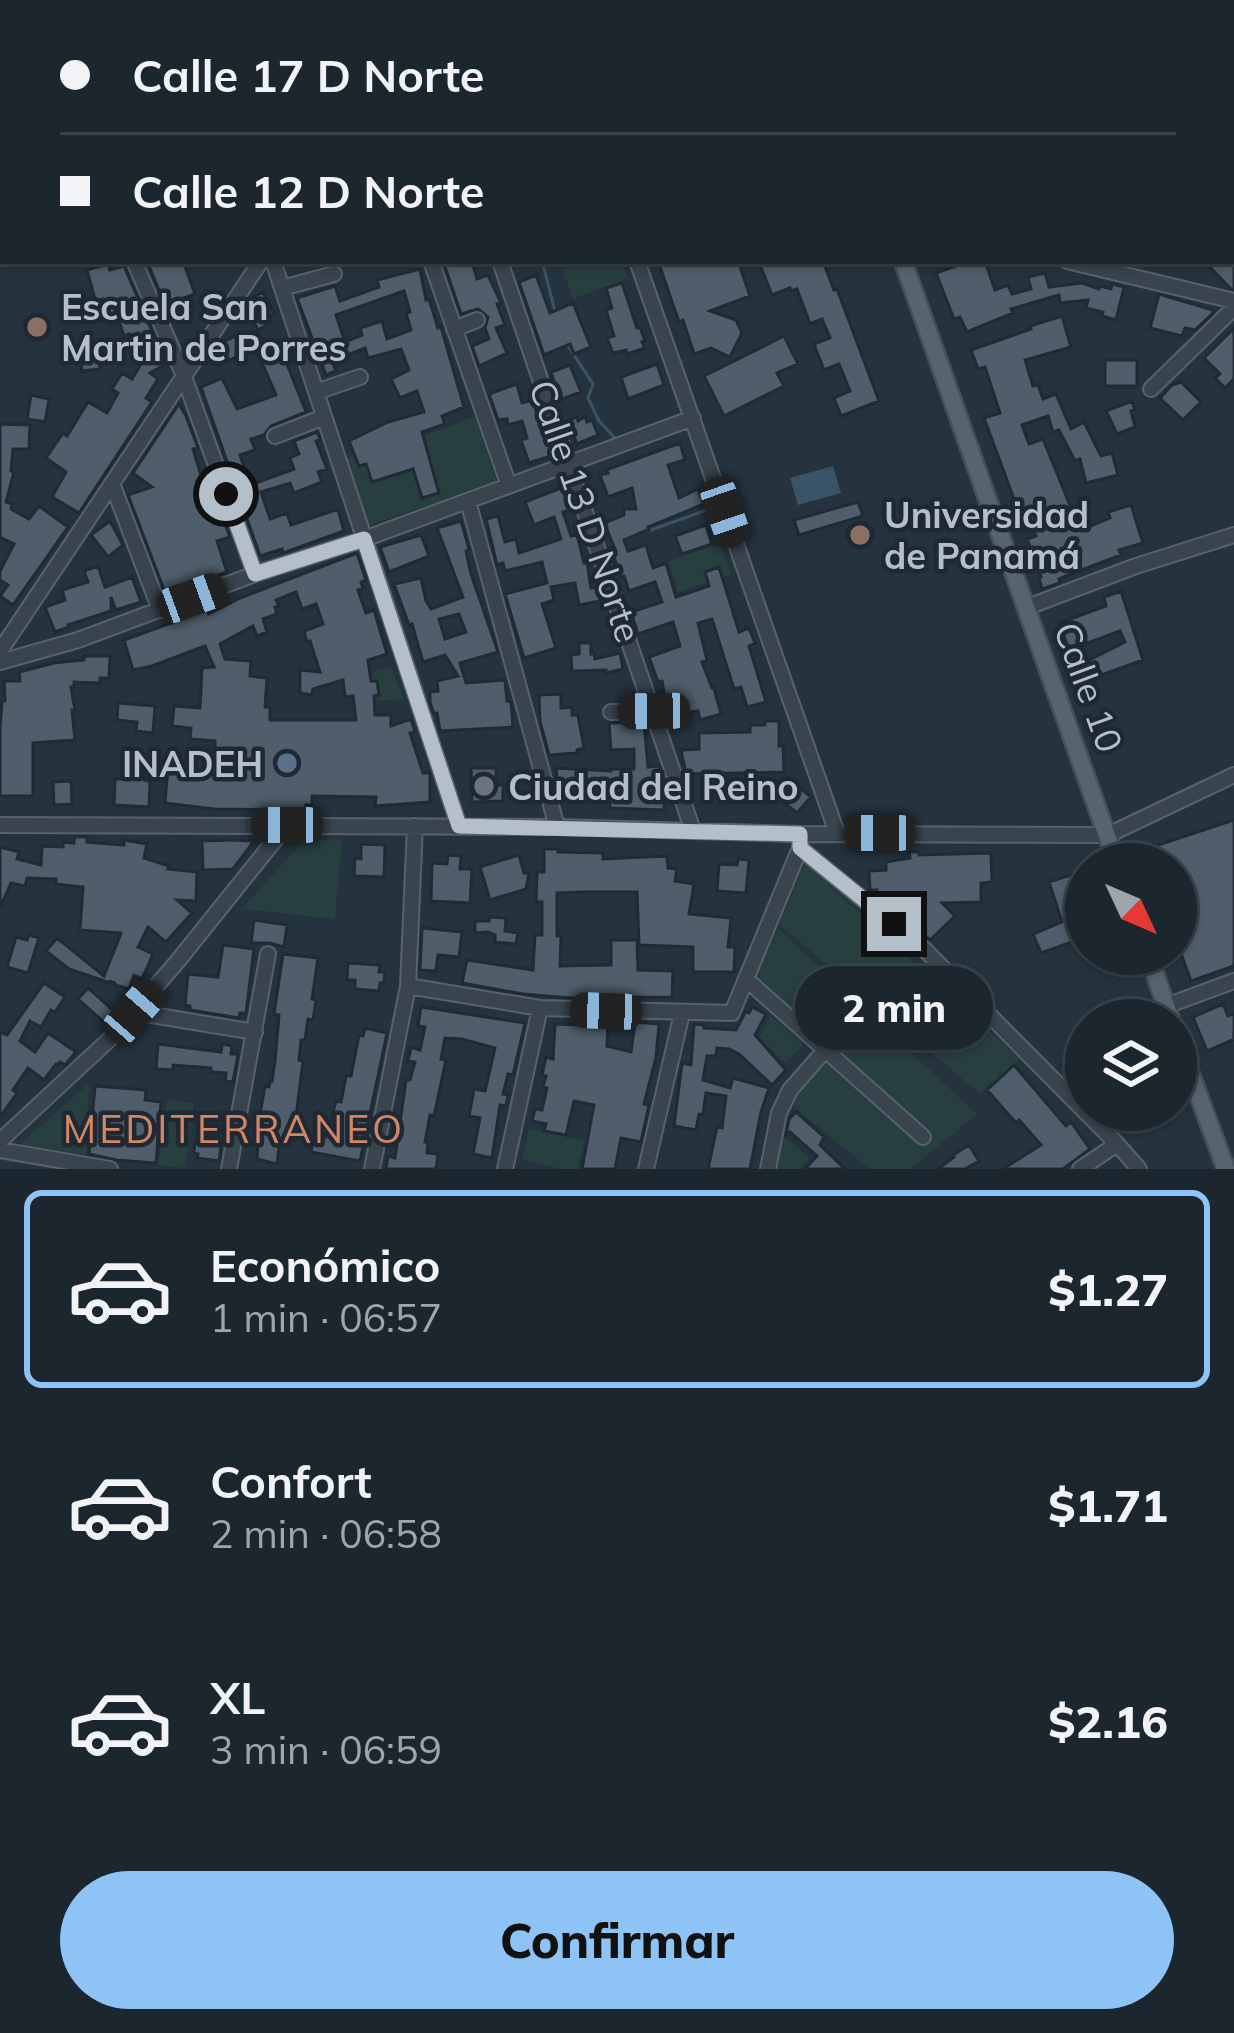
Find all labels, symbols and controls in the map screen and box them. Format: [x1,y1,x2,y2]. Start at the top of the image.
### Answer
text: Calle 17 D Norte [132,47,484,103]
text: Calle 12 D Norte [132,163,484,219]
place label: Escuela San Martin de Porres [61,284,346,370]
marker: Escuela San Martin de Porres [24,314,50,340]
street label: Calle 13 D Norte [520,374,652,648]
route start [199,467,253,521]
car [696,472,754,552]
place label: Universidad de Panamá [884,492,1089,578]
marker: Universidad de Panamá [847,522,873,548]
car [152,569,232,627]
street label: Calle 10 [1045,616,1133,758]
car [618,692,690,730]
place label: INADEH [122,741,263,786]
marker: INADEH [274,750,300,776]
place label: Ciudad del Reino [508,764,799,809]
marker: Ciudad del Reino [471,773,497,799]
car [251,807,323,843]
car [844,815,916,851]
north arrow [1065,843,1197,975]
map controls [1065,843,1197,1131]
route end [867,897,921,951]
callout: 2 min [795,966,993,1050]
car [97,973,171,1051]
text: 2 min [842,983,946,1032]
car [569,992,643,1030]
button: layers [1065,999,1197,1131]
district label: MEDITERRANEO [63,1104,405,1153]
icon: car [66,1235,174,1343]
text: Económico [210,1237,440,1293]
text: $1.27 [1048,1261,1168,1317]
text: 1 min · 06:57 [210,1293,442,1342]
icon: car [66,1451,174,1559]
text: Confort [210,1453,372,1509]
text: $1.71 [1048,1477,1168,1533]
text: 2 min · 06:58 [210,1509,442,1558]
icon: car [66,1667,174,1775]
text: XL [210,1669,265,1725]
text: $2.16 [1048,1693,1168,1749]
text: 3 min · 06:59 [210,1725,442,1774]
button: Confirmar [60,1871,1174,2009]

